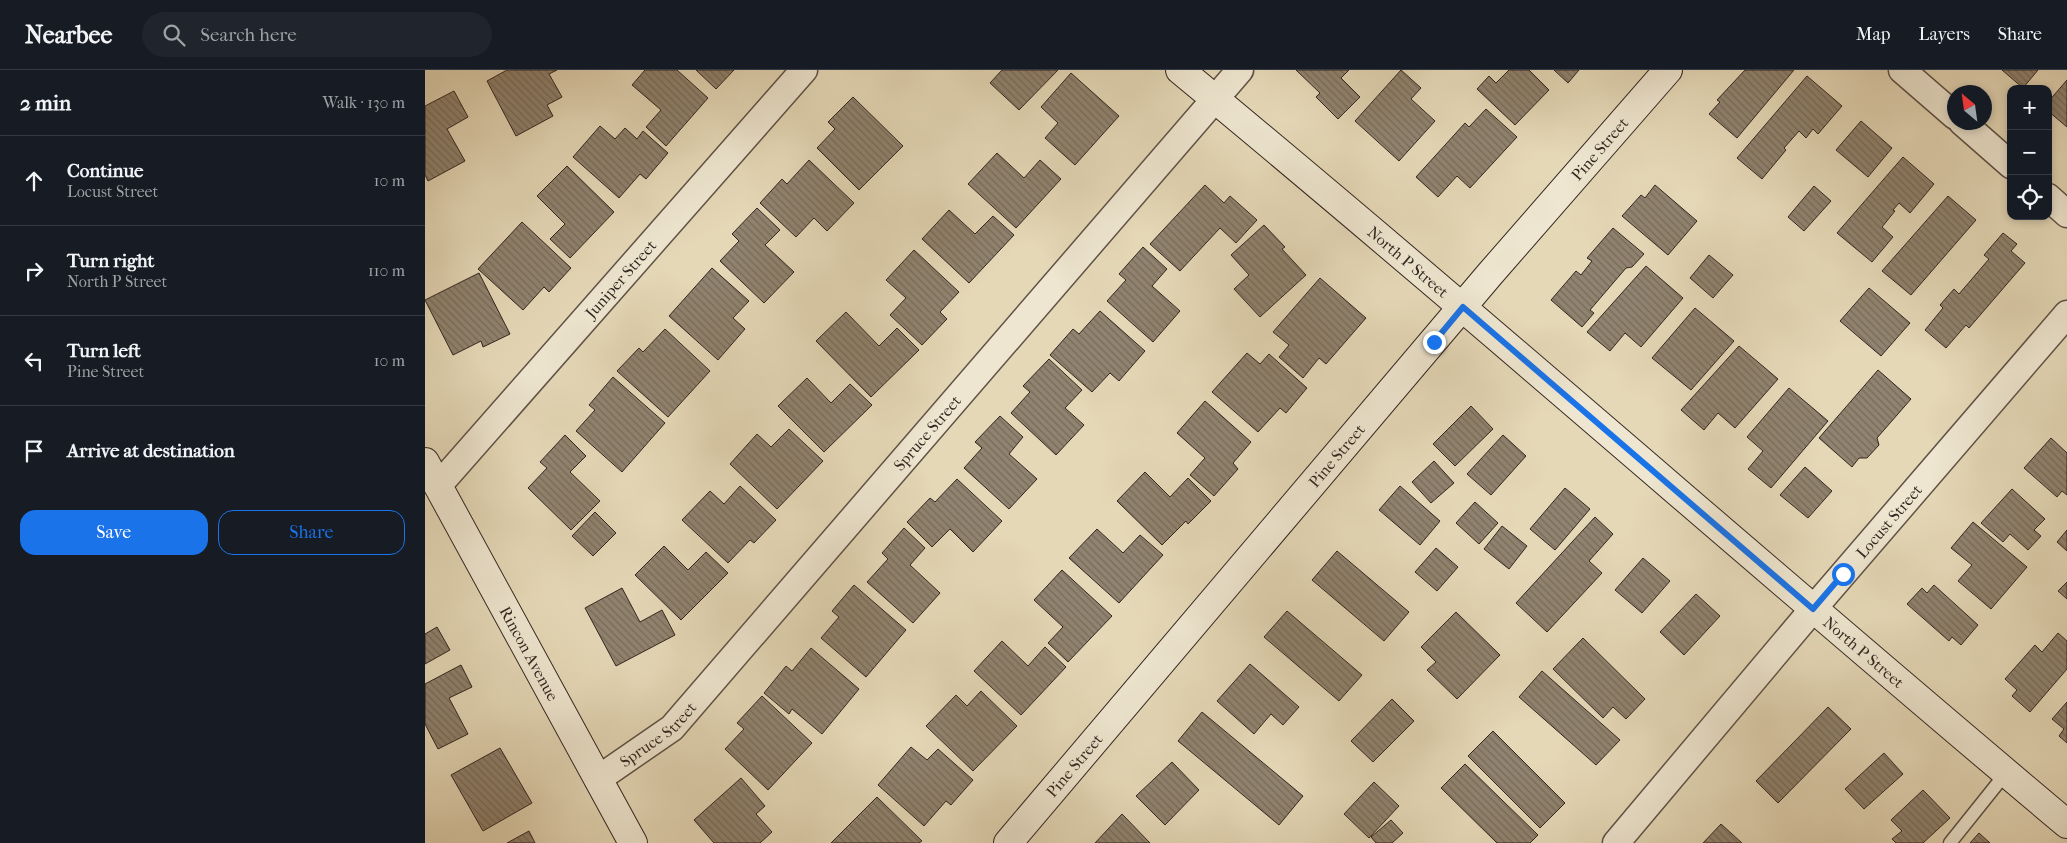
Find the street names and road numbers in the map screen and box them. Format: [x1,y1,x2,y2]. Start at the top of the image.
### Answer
street label: Pine Street [1567,113,1632,184]
street label: North P Street [1364,222,1453,301]
street label: Juniper Street [580,236,660,323]
street label: Spruce Street [889,391,965,474]
street label: Pine Street [1304,420,1369,491]
street label: Locust Street [1852,480,1926,562]
street label: Rincon Avenue [496,603,563,704]
street label: North P Street [1820,612,1908,692]
street label: Spruce Street [616,697,700,771]
street label: Pine Street [1042,729,1106,801]

